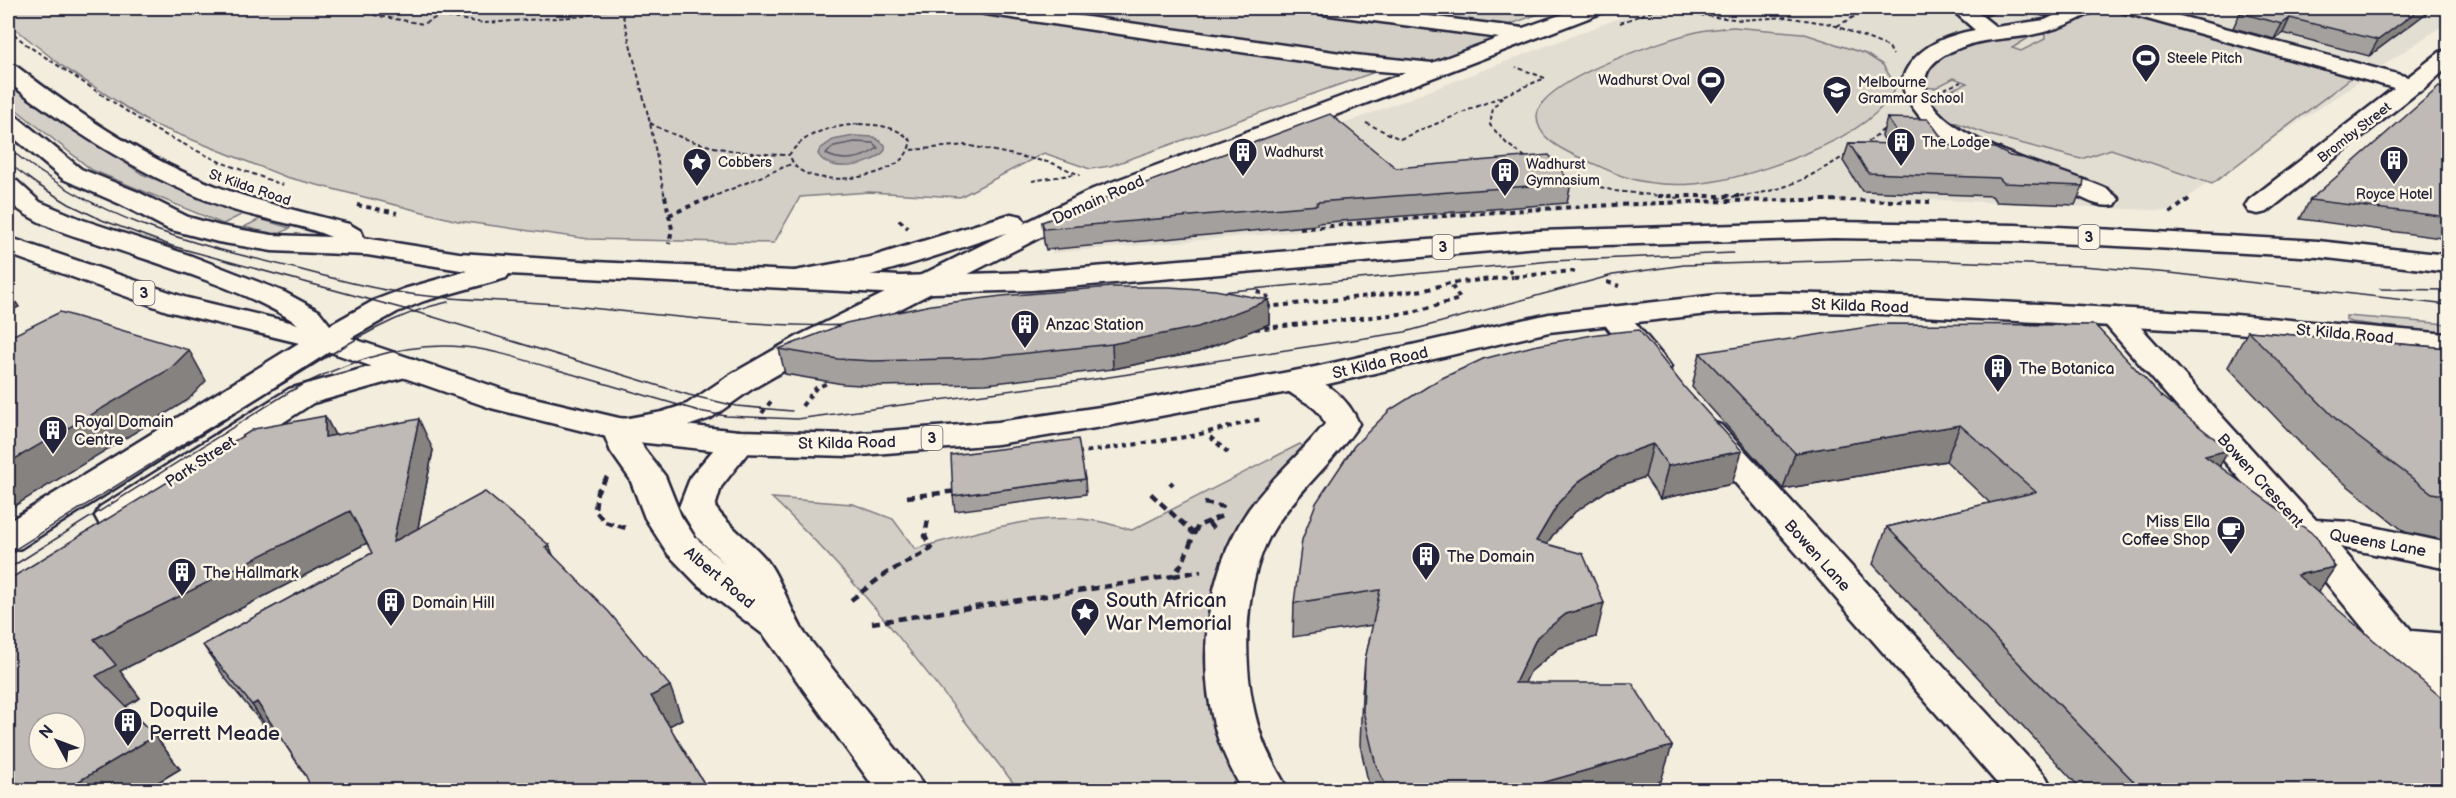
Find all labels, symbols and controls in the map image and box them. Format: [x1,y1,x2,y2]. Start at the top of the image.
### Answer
sports icon: Steele Pitch [2130,42,2162,84]
place label: Steele Pitch [2167,50,2242,67]
sports icon: Wadhurst Oval [1695,64,1727,106]
place label: Wadhurst Oval [1598,72,1690,89]
school or university icon: Melbourne Grammar School [1821,74,1853,116]
place label: Melbourne Grammar School [1858,74,1964,107]
street label: Bromby Street [2314,98,2395,167]
building icon: The Lodge [1885,126,1917,168]
place label: The Lodge [1922,134,1990,151]
building icon: Wadhurst [1227,136,1259,178]
place label: Wadhurst [1264,144,1324,161]
building icon: Royce Hotel [2378,144,2410,186]
place icon: Cobbers [681,146,713,188]
place label: Cobbers [718,154,772,171]
building icon: Wadhurst Gymnasium [1489,156,1521,198]
place label: Wadhurst Gymnasium [1526,156,1600,189]
street label: St Kilda Road [207,166,293,209]
street label: Domain Road [1050,172,1148,229]
place label: Royce Hotel [2356,186,2432,203]
road number: 3 [2078,225,2100,249]
road number: 3 [1432,235,1454,259]
road number: 3 [134,281,154,305]
street label: St Kilda Road [1811,295,1909,318]
building icon: Anzac Station [1009,308,1041,350]
place label: Anzac Station [1046,316,1144,335]
street label: St Kilda Road [2295,321,2394,348]
street label: St Kilda Road [1331,343,1430,384]
building icon: The Botanica [1982,352,2014,394]
place label: The Botanica [2019,360,2115,379]
place label: Royal Domain Centre [74,413,174,450]
building icon: Royal Domain Centre [37,414,69,456]
road number: 3 [922,426,942,450]
street label: Bowen Crescent [2213,430,2307,532]
street label: Park Street [162,432,240,492]
street label: St Kilda Road [798,433,896,454]
place label: Miss Ella Coffee Shop [2122,513,2210,550]
cafe icon: Miss Ella Coffee Shop [2215,514,2247,556]
street label: Bowen Lane [1780,516,1854,596]
street label: Queens Lane [2328,526,2428,561]
building icon: The Domain [1410,540,1442,582]
street label: Albert Road [680,543,758,613]
place label: The Domain [1447,548,1534,567]
building icon: The Hallmark [166,556,198,598]
place label: The Hallmark [203,564,299,583]
building icon: Domain Hill [375,586,407,628]
place label: South African War Memorial [1106,589,1232,636]
place label: Domain Hill [412,594,494,613]
place icon: South African War Memorial [1069,596,1101,638]
place label: Doquile Perrett Meade [149,699,280,746]
building icon: Doquile Perrett Meade [112,706,144,748]
north arrow [27,711,87,771]
text: N [36,721,58,743]

